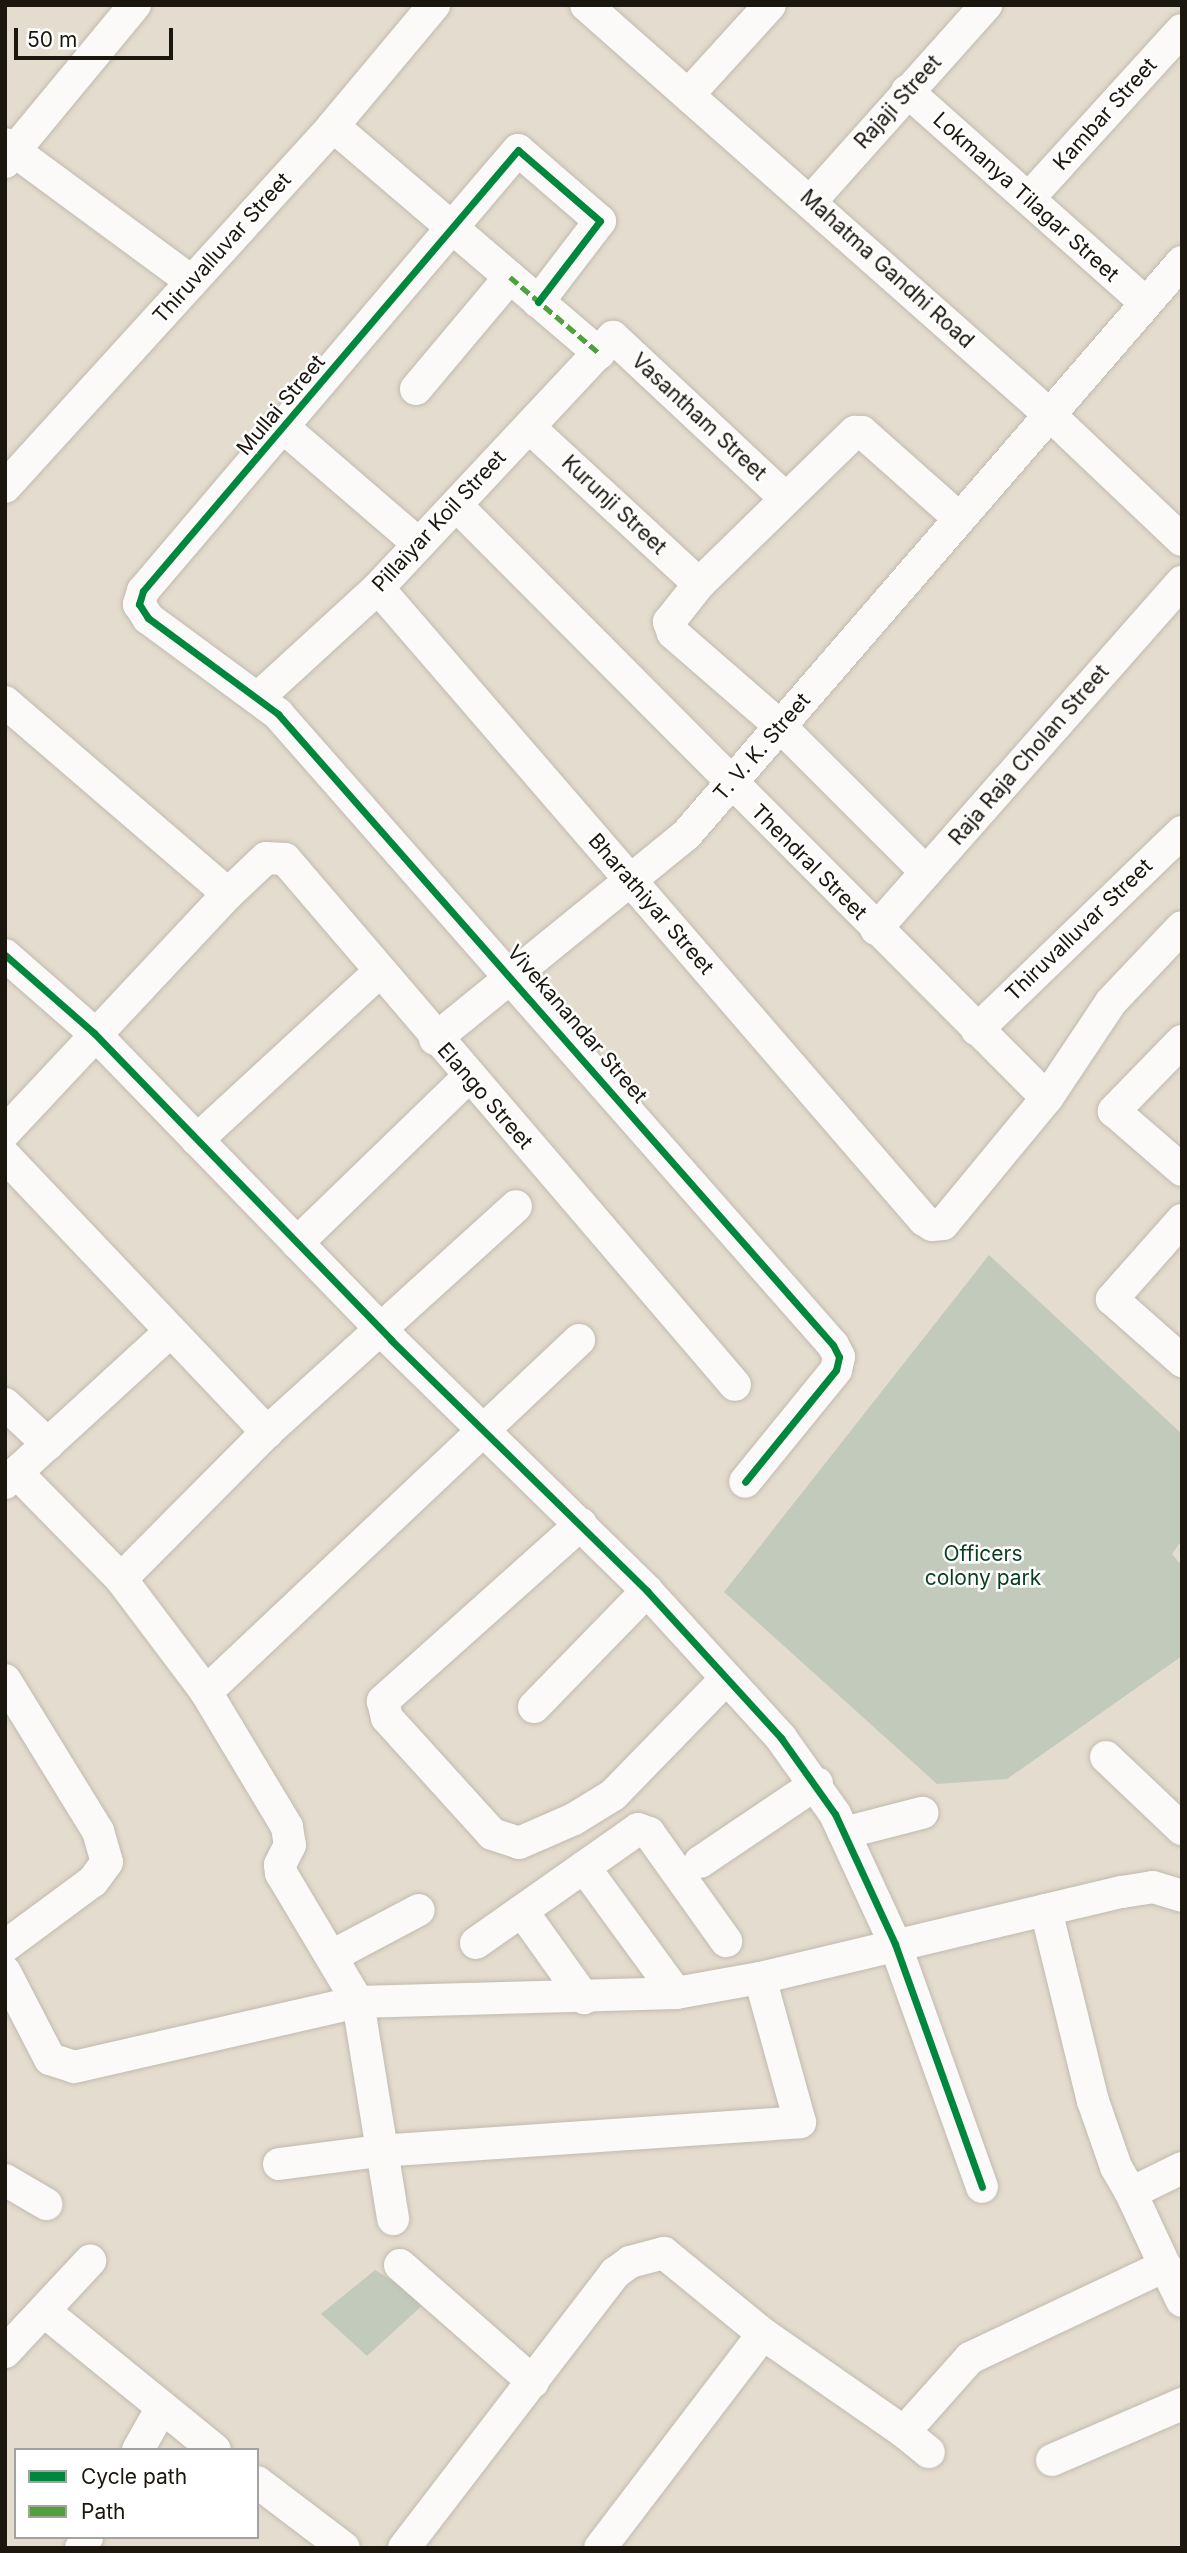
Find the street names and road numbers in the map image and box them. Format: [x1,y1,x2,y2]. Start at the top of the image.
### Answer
street label: Rajaji Street [849,50,947,154]
street label: Kambar Street [1048,53,1162,175]
street label: Lokmanya Tilagar Street [928,107,1124,287]
street label: Thiruvalluvar Street [148,167,296,329]
street label: Mahatma Gandhi Road [795,184,979,354]
street label: Vasantham Street [626,348,772,486]
street label: Mullai Street [232,350,330,460]
street label: Pillaiyar Koil Street [367,445,511,597]
street label: Kurunji Street [556,450,672,560]
street label: Raja Raja Cholan Street [944,660,1114,850]
street label: T. V. K. Street [708,688,816,806]
street label: Thendral Street [746,799,872,925]
street label: Bharathiyar Street [583,828,719,980]
street label: Thiruvalluvar Street [1000,854,1158,1006]
street label: Vivekanandar Street [502,940,652,1108]
street label: Elango Street [432,1038,538,1154]

